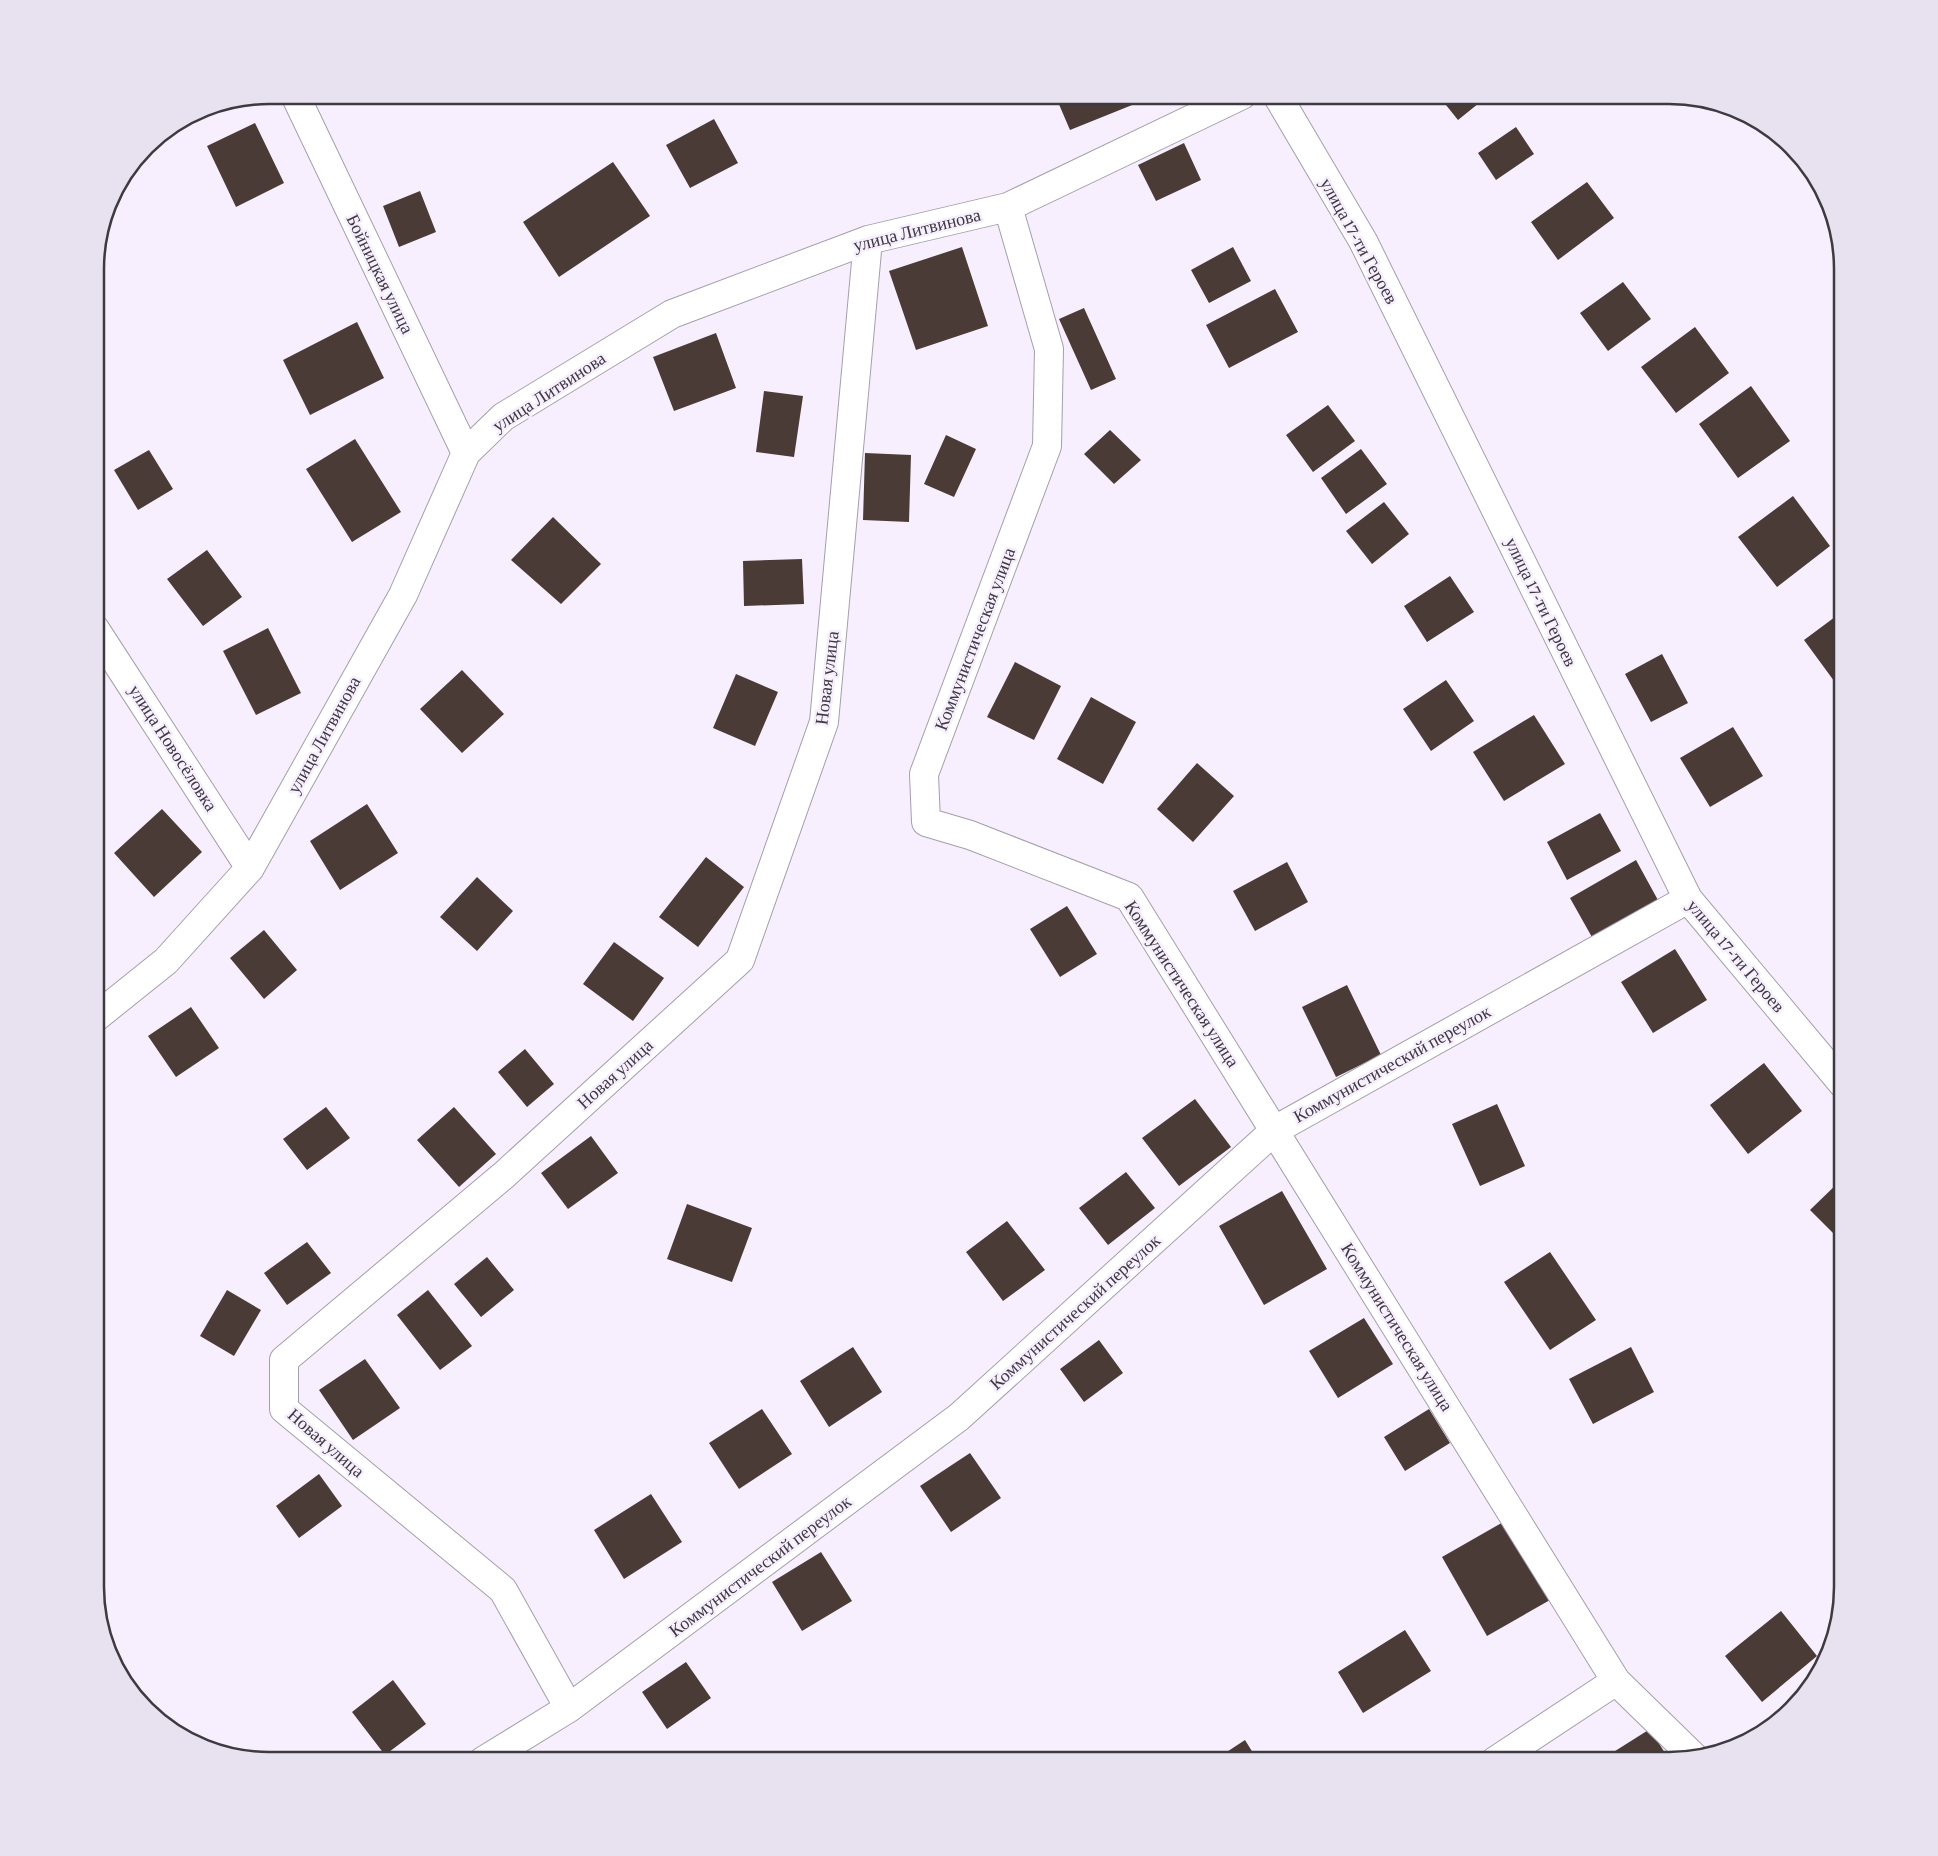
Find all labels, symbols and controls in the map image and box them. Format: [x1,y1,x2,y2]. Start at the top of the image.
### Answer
street label: улица 17-ти Героев [1316,175,1402,307]
street label: улица Литвинова [851,205,983,255]
street label: Бойницкая улица [342,211,418,337]
street label: улица Литвинова [489,348,609,436]
street label: улица 17-ти Героев [1501,534,1581,670]
street label: Коммунистическая улица [931,545,1019,733]
street label: Новая улица [811,630,843,726]
street label: улица Литвинова [284,673,364,797]
street label: улица Новосёловка [125,681,221,815]
street label: улица 17-ти Героев [1683,896,1789,1016]
street label: Коммунистическая улица [1121,897,1243,1071]
street label: Коммунистический переулок [1290,1001,1494,1127]
street label: Новая улица [573,1035,657,1113]
street label: Коммунистический переулок [986,1230,1164,1394]
street label: Коммунистическая улица [1337,1239,1457,1415]
street label: Новая улица [284,1405,368,1482]
street label: Коммунистический переулок [665,1491,855,1641]

